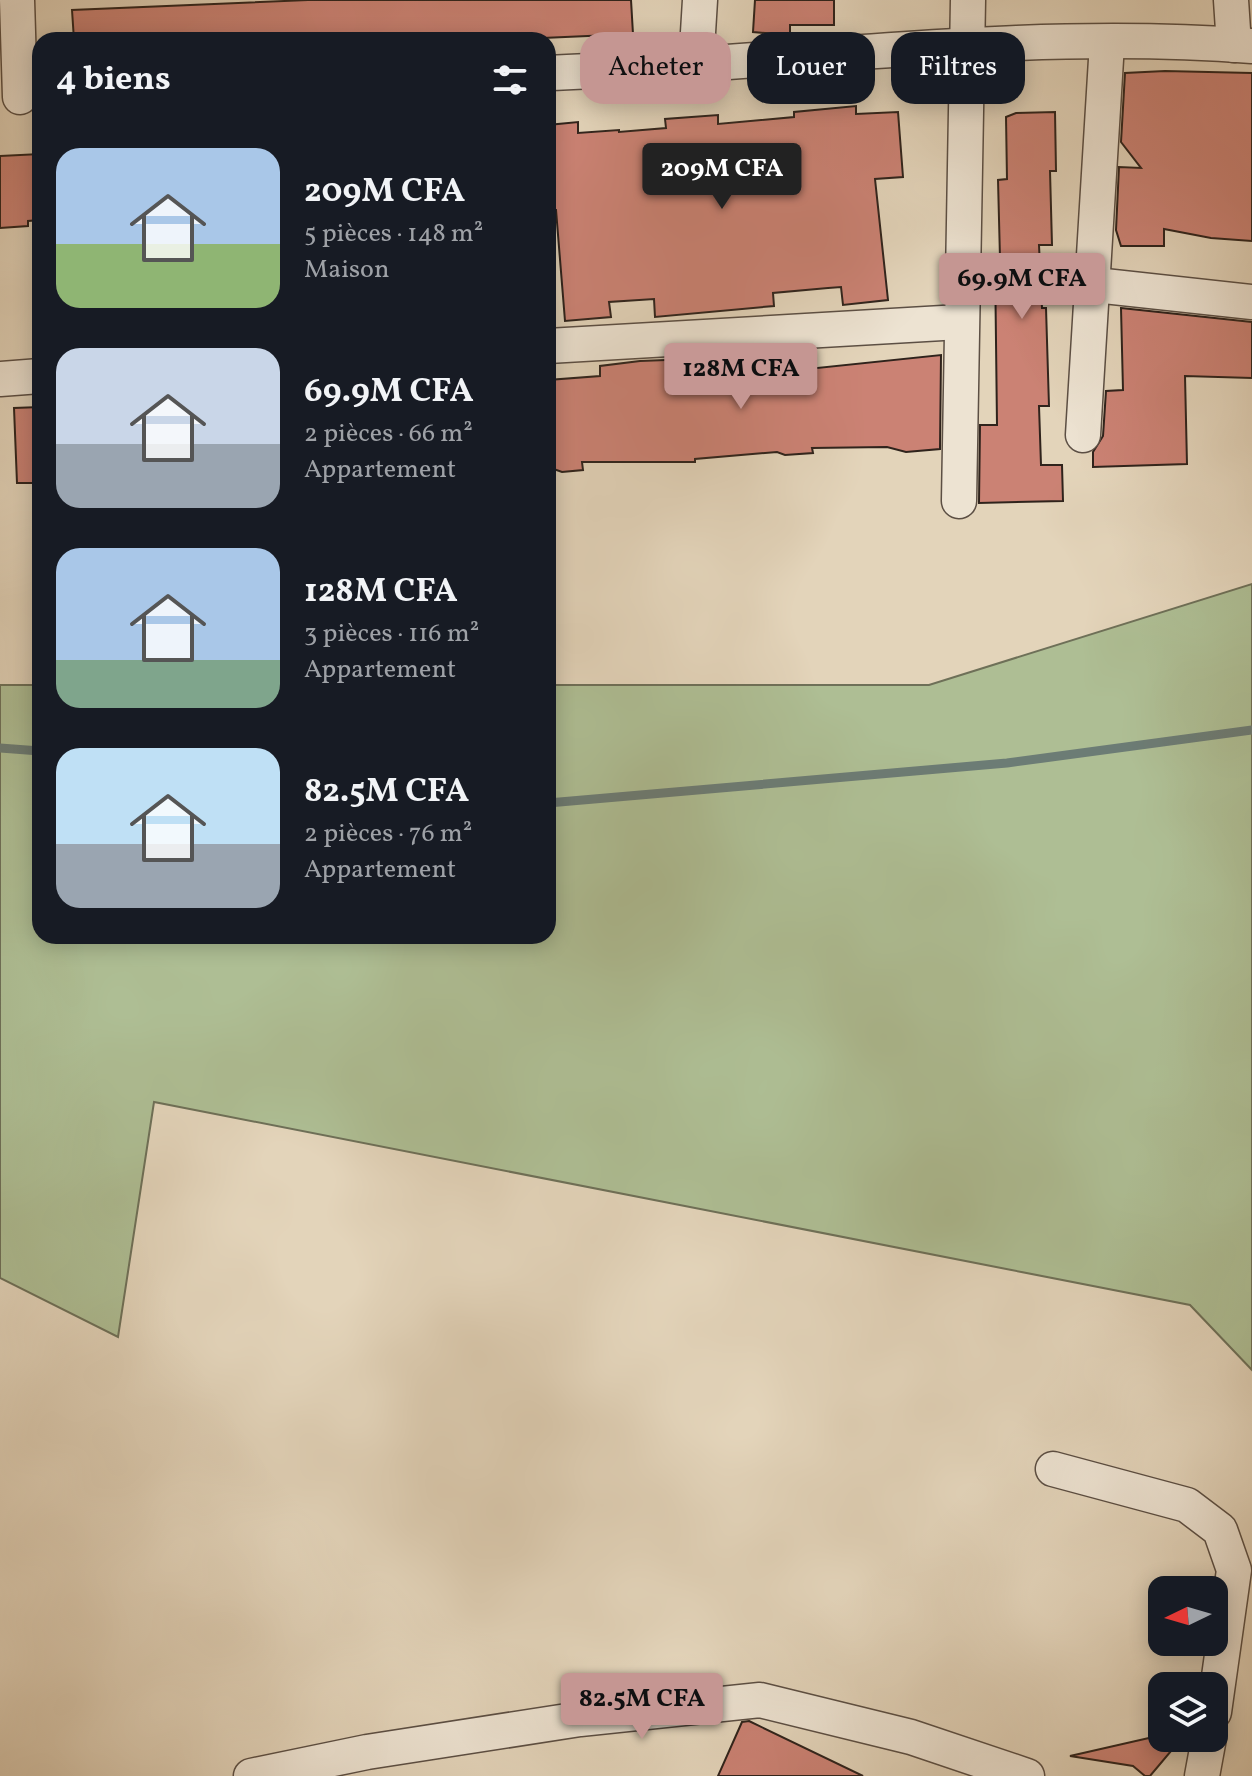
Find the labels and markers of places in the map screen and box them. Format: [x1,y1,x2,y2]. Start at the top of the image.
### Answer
pin: 209M CFA [639,143,805,211]
pin: 69.9M CFA [930,253,1114,321]
pin: 128M CFA [658,343,824,411]
pin: 82.5M CFA [550,1673,734,1741]

